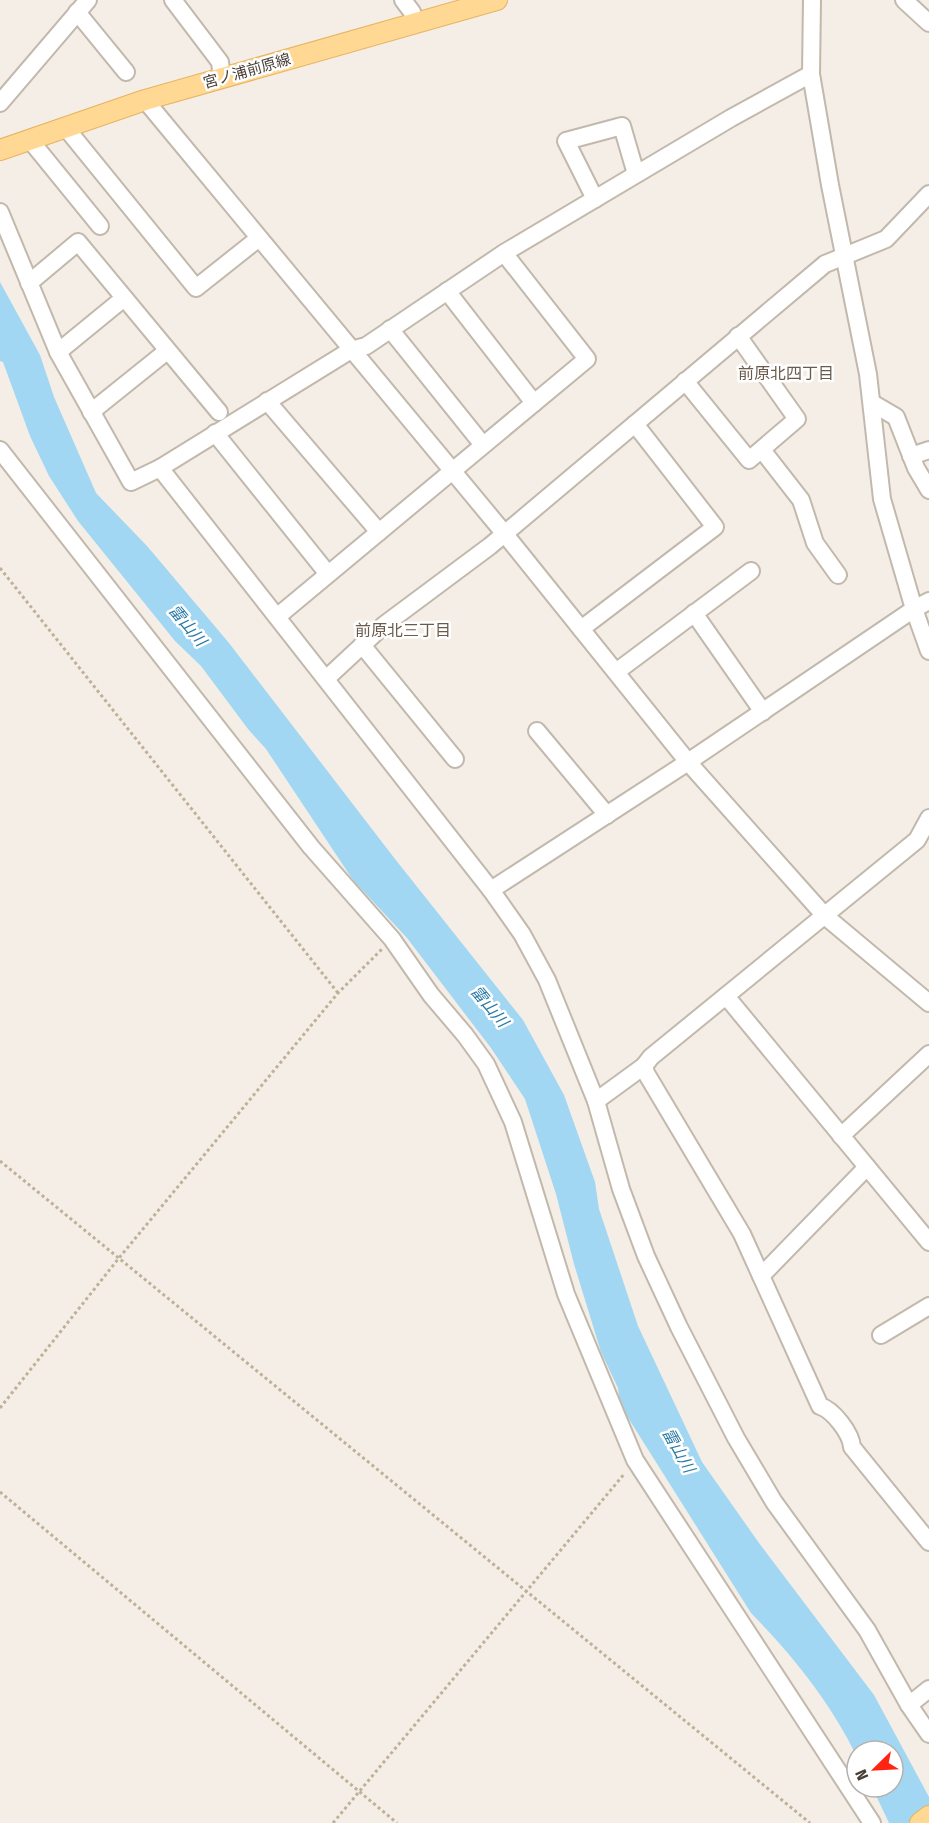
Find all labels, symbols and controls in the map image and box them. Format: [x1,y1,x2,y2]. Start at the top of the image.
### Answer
street label: 宮ノ浦前原線 [201,50,293,92]
district label: 前原北四丁目 [738,364,834,383]
water label: 雷山川 [165,601,212,651]
district label: 前原北三丁目 [355,621,451,640]
water label: 雷山川 [467,982,514,1032]
water label: 雷山川 [659,1425,699,1478]
north arrow [845,1739,905,1799]
text: N [851,1767,872,1783]

